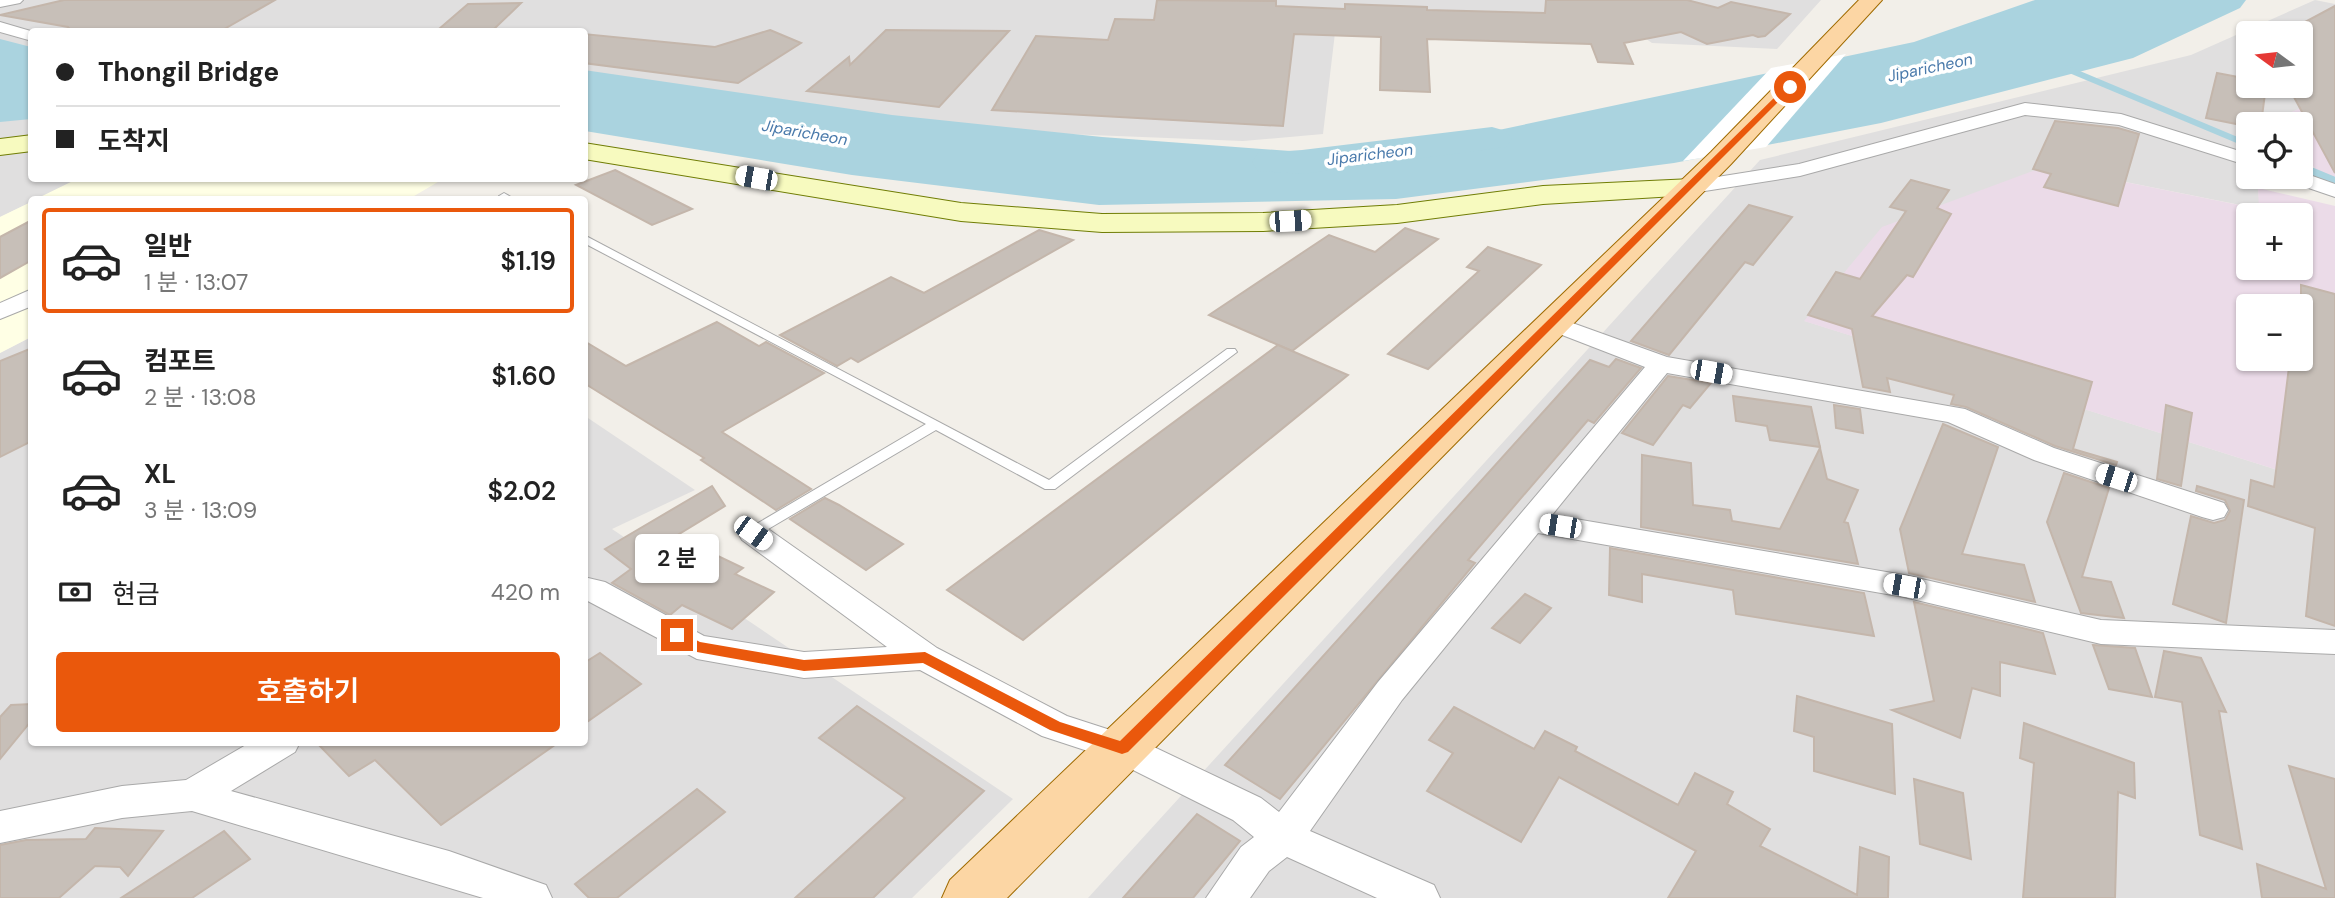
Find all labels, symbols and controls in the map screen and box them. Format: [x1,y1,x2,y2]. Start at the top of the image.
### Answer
north arrow [2236,21,2314,98]
map controls [2236,21,2313,371]
water label: Jiparicheon [1886,48,1975,87]
text: Thongil Bridge [98,55,279,89]
route start [1774,71,1806,103]
button: locate [2236,112,2313,189]
water label: Jiparicheon [760,115,849,150]
text: 도착지 [98,124,170,158]
water label: Jiparicheon [1326,139,1414,170]
car [734,164,779,192]
button: + [2236,203,2313,280]
car [1269,209,1312,233]
icon: car [60,229,123,292]
text: 일반 [144,229,192,263]
text: $1.19 [501,244,556,278]
text: 1 분 · 13:07 [144,267,248,297]
button: − [2236,294,2313,371]
icon: car [60,344,123,407]
text: 컴포트 [144,344,216,378]
car [1689,358,1734,386]
text: $1.60 [491,359,556,393]
text: 2 분 · 13:08 [144,382,256,412]
text: XL [144,457,176,491]
icon: car [60,459,123,522]
car [2093,462,2140,494]
text: $2.02 [487,474,556,508]
text: 3 분 · 13:09 [144,495,257,525]
car [730,512,777,554]
car [1538,512,1583,540]
callout: 2 분 [635,534,719,582]
text: 2 분 [657,543,697,573]
car [1882,572,1927,600]
icon: cash [56,573,94,611]
text: 현금 [112,577,160,611]
text: 420 m [491,577,560,607]
route end [661,619,693,651]
button: 호출하기 [56,652,560,732]

